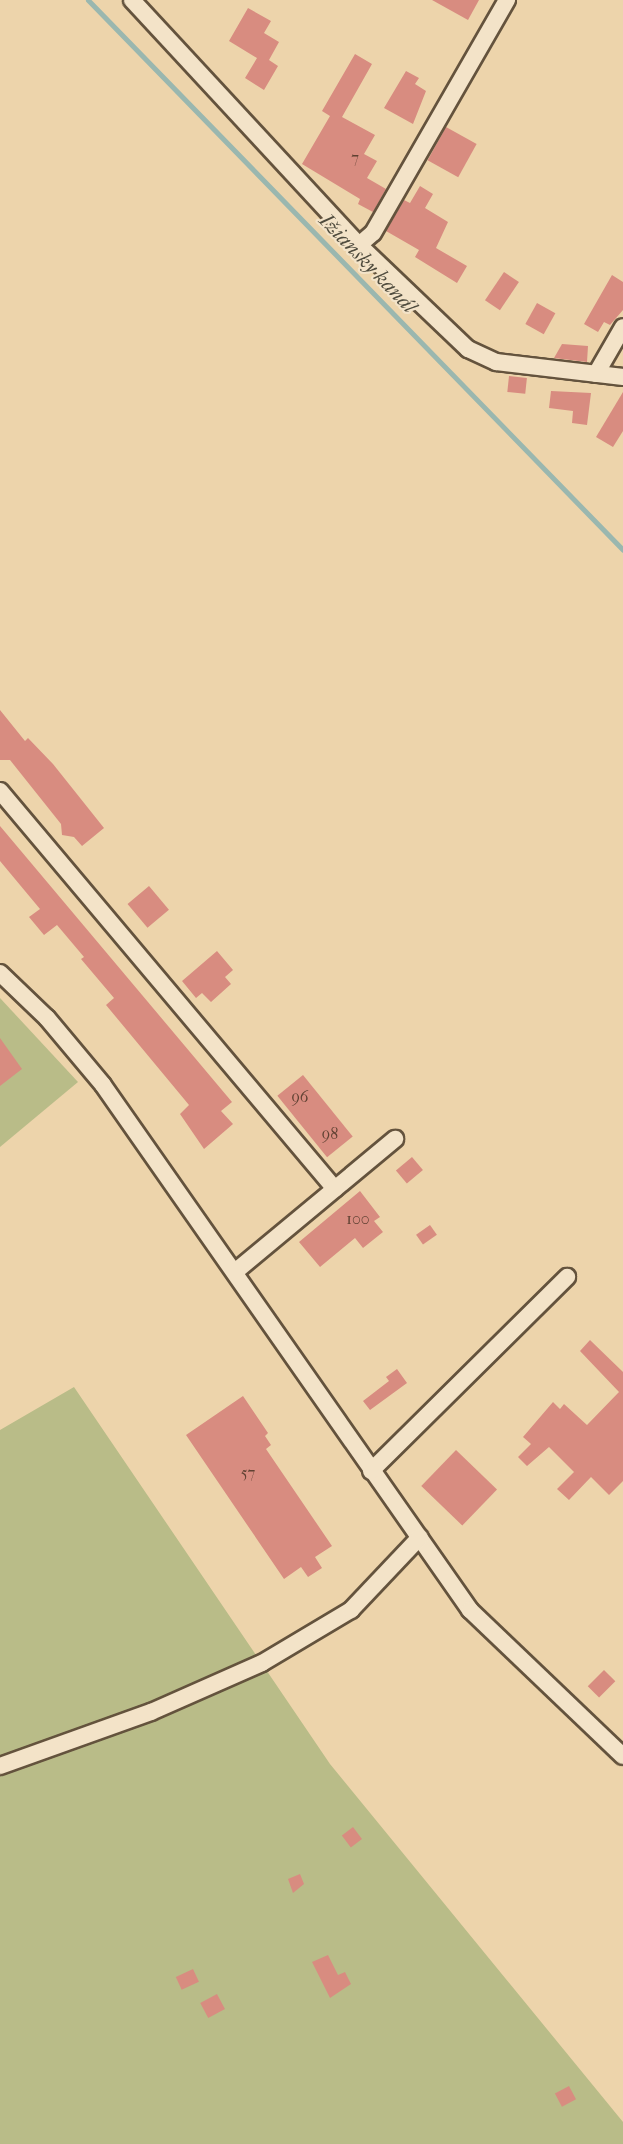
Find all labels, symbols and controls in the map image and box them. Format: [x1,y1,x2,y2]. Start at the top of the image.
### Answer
house number: 7 [351,148,359,168]
water label: Ižiansky kanál [314,208,422,318]
house number: 96 [291,1087,309,1107]
house number: 98 [322,1124,338,1144]
house number: 100 [346,1209,370,1229]
house number: 57 [241,1463,255,1483]

